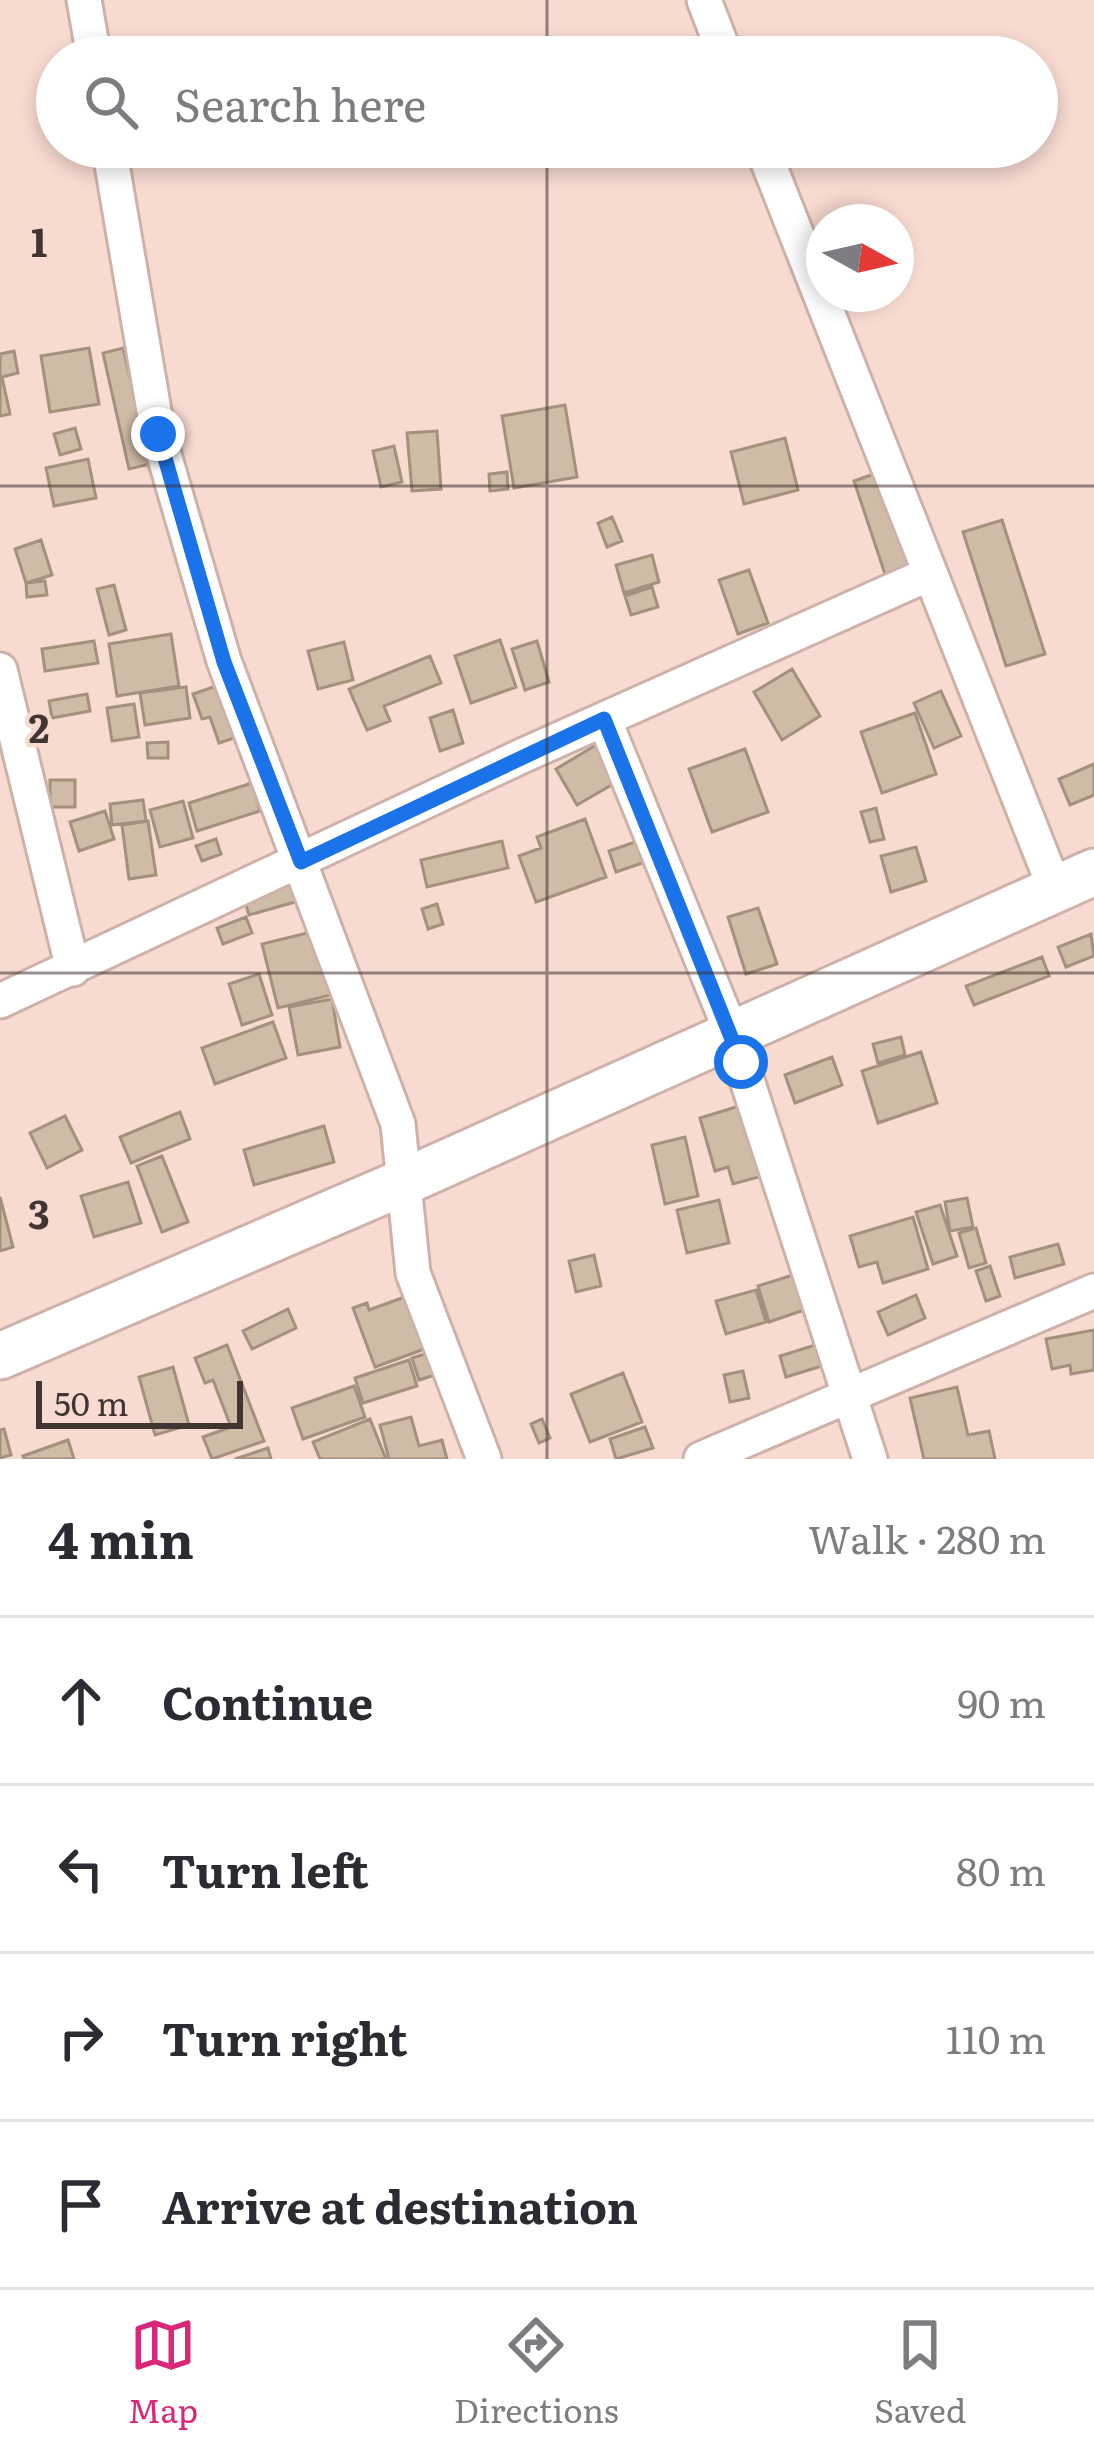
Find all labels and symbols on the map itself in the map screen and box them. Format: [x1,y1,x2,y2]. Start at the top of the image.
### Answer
north arrow [806,204,914,312]
text: 1 [31,211,47,269]
route end [131,407,185,461]
text: 2 [29,697,49,755]
route start [714,1035,768,1089]
text: 3 [28,1183,50,1241]
scale bar [36,1375,243,1428]

